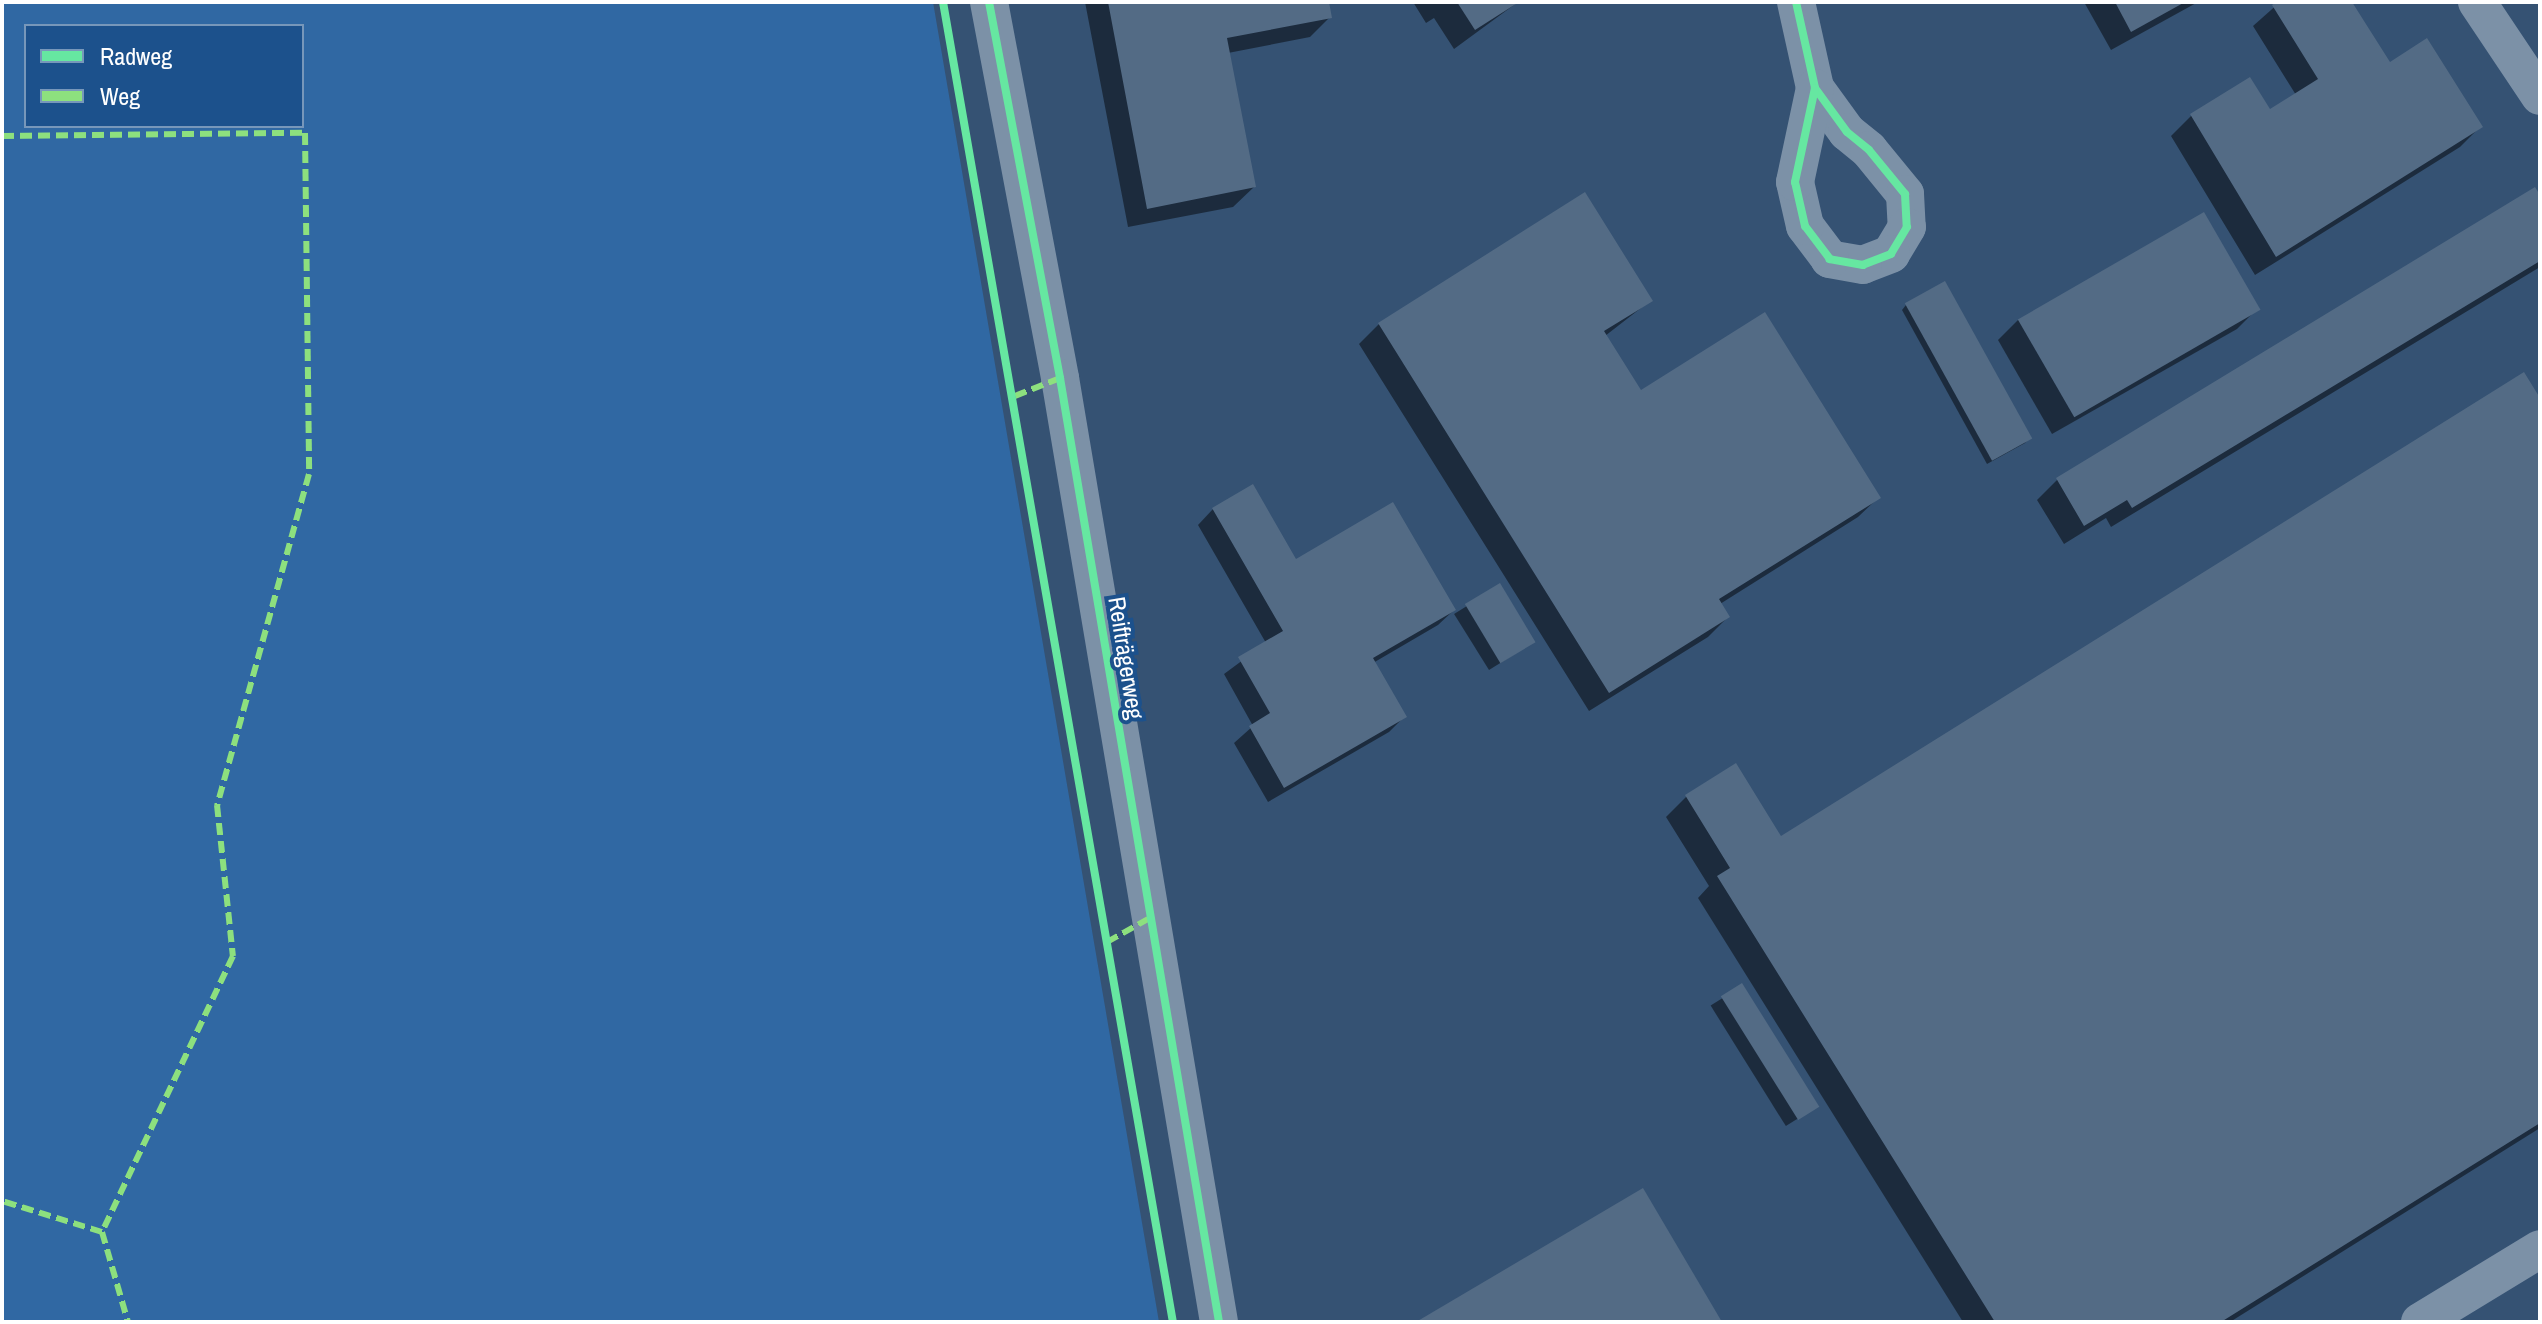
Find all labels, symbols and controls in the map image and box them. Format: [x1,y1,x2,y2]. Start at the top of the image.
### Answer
legend [24,24,304,128]
text: Radweg [100,40,172,72]
text: Weg [100,80,140,112]
street label: Reifträgerweg [1102,595,1150,721]

